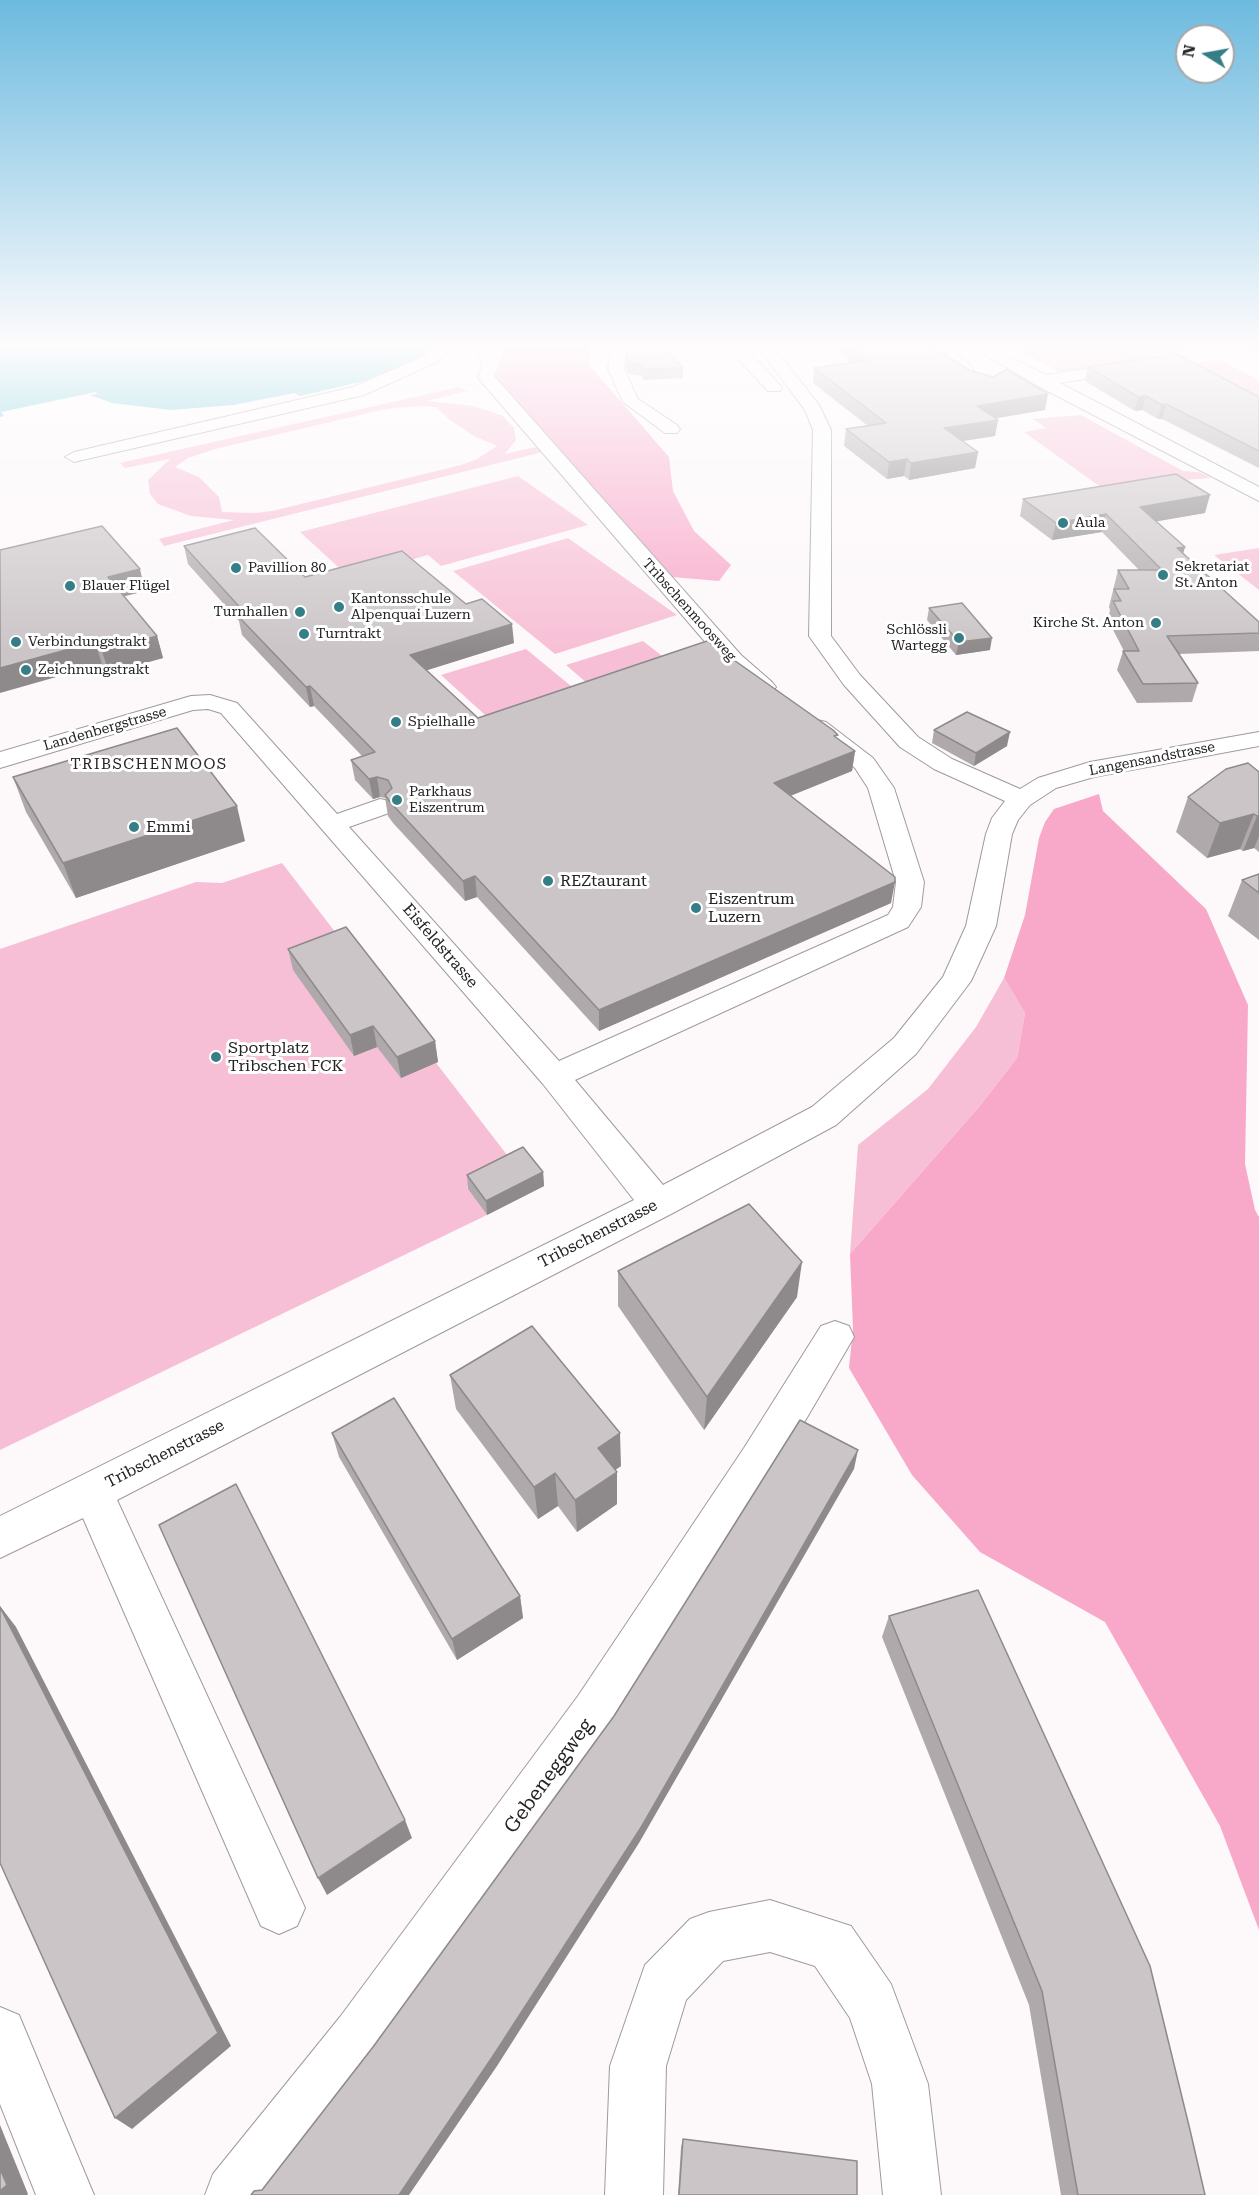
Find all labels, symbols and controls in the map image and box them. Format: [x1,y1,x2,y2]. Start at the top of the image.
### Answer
north arrow [1175,24,1235,84]
text: N [1178,43,1199,59]
place label: Aula [1075,515,1105,531]
marker: Aula [1056,516,1070,530]
street label: Tribschenmoosweg [639,555,739,665]
place label: Sekretariat St. Anton [1175,559,1249,592]
place label: Pavillion 80 [248,560,326,576]
marker: Pavillion 80 [229,561,243,575]
marker: Sekretariat St. Anton [1156,568,1170,582]
place label: Blauer Flügel [82,578,170,594]
marker: Blauer Flügel [63,579,77,593]
place label: Kantonsschule Alpenquai Luzern [351,591,471,624]
marker: Kantonsschule Alpenquai Luzern [332,600,346,614]
place label: Turnhallen [213,604,288,620]
marker: Turnhallen [293,605,307,619]
place label: Kirche St. Anton [1033,615,1144,631]
marker: Kirche St. Anton [1149,616,1163,630]
place label: Schlössli Wartegg [886,622,947,654]
place label: Turntrakt [316,626,381,642]
marker: Turntrakt [297,627,311,641]
marker: Schlössli Wartegg [952,631,966,645]
place label: Verbindungstrakt [28,634,147,650]
marker: Verbindungstrakt [9,635,23,649]
place label: Zeichnungstrakt [38,662,150,678]
marker: Zeichnungstrakt [19,663,33,677]
street label: Landenbergstrasse [42,703,168,755]
place label: Spielhalle [408,714,475,730]
marker: Spielhalle [389,715,403,729]
street label: Langensandstrasse [1088,739,1216,779]
district label: TRIBSCHENMOOS [70,756,228,774]
place label: Parkhaus Eiszentrum [409,784,485,816]
marker: Parkhaus Eiszentrum [390,793,404,807]
place label: Emmi [146,817,191,837]
marker: Emmi [127,820,141,834]
place label: REZtaurant [560,871,647,891]
marker: REZtaurant [541,874,555,888]
place label: Eiszentrum Luzern [708,889,795,927]
street label: Eisfeldstrasse [398,900,482,992]
marker: Eiszentrum Luzern [689,901,703,915]
place label: Sportplatz Tribschen FCK [228,1038,343,1076]
marker: Sportplatz Tribschen FCK [209,1050,223,1064]
street label: Tribschenstrasse [535,1196,661,1272]
street label: Tribschenstrasse [102,1416,228,1492]
street label: Gebeneggweg [499,1714,599,1838]

